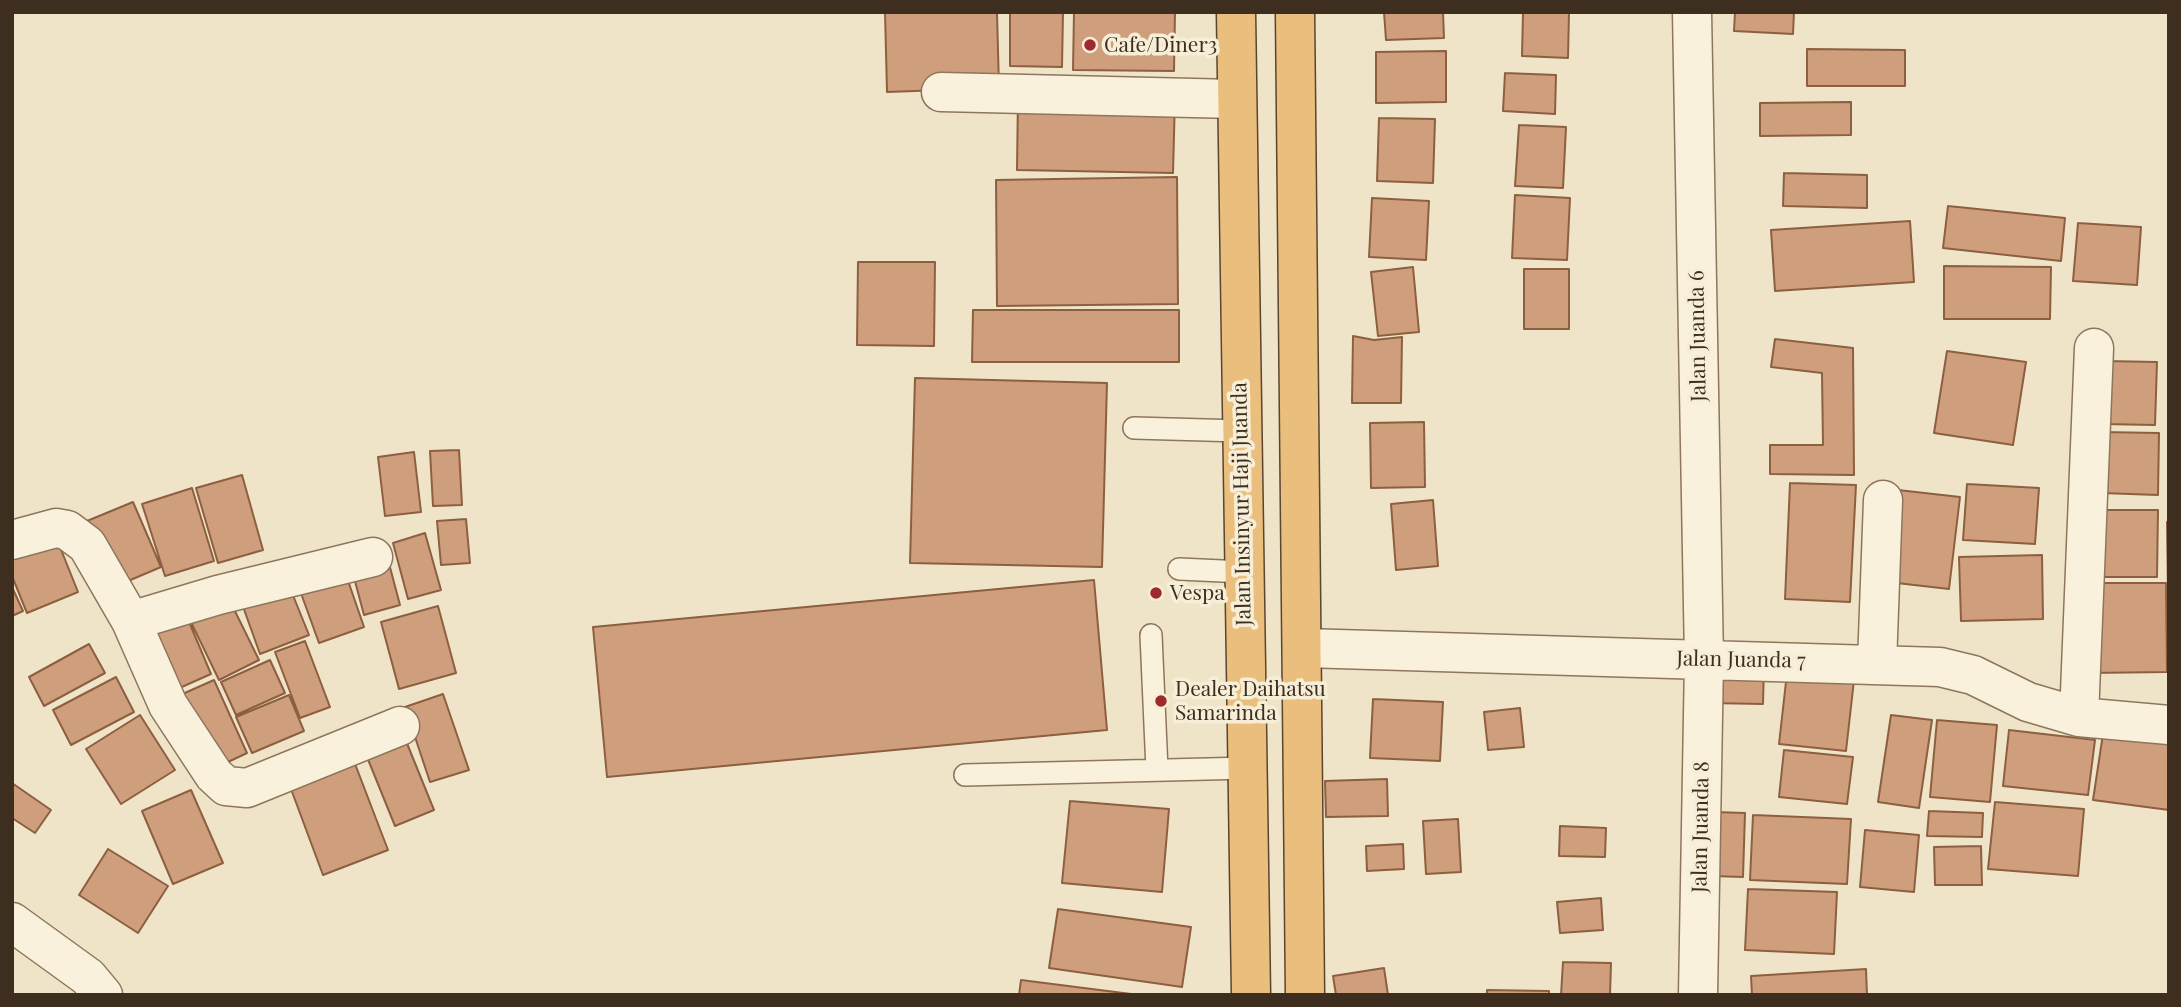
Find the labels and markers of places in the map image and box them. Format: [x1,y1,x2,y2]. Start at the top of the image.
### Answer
place label: Cafe/Diner3 [1104,32,1217,58]
marker: Cafe/Diner3 [1082,37,1098,53]
place label: Vespa [1170,580,1225,606]
marker: Vespa [1148,585,1164,601]
place label: Dealer Daihatsu Samarinda [1175,676,1326,726]
marker: Dealer Daihatsu Samarinda [1153,693,1169,709]

